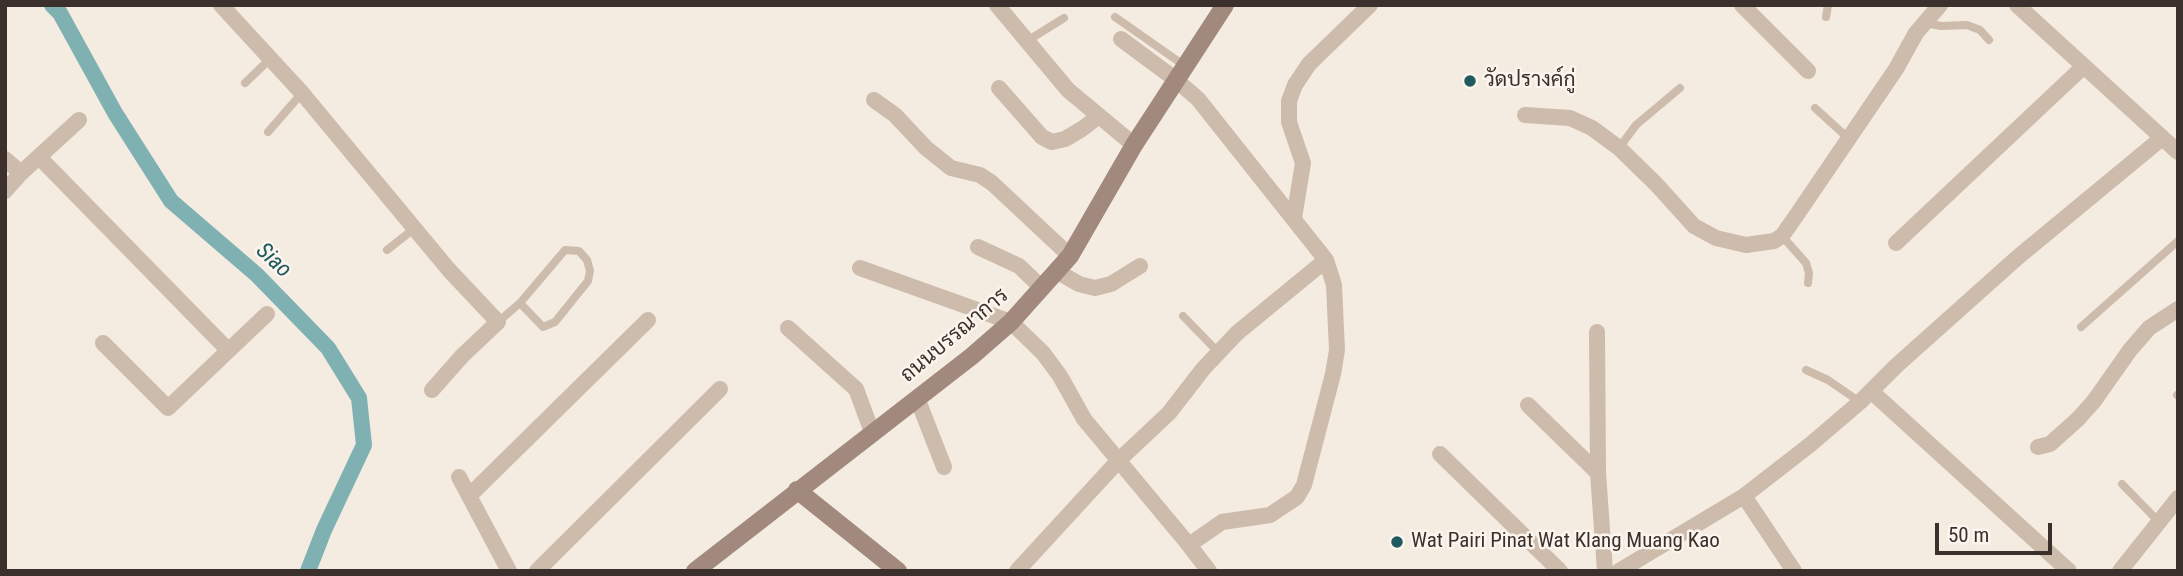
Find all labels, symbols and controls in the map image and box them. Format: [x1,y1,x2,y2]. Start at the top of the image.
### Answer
place label: วัดปรางค์กู่ [1484,68,1576,94]
marker: วัดปรางค์กู่ [1462,73,1478,89]
water label: Siao [249,238,297,284]
street label: ถนนบรรณาการ [896,284,1014,388]
scale bar [1938,510,2055,554]
text: 50 m [1948,523,1989,547]
place label: Wat Pairi Pinat Wat Klang Muang Kao [1411,529,1720,555]
marker: Wat Pairi Pinat Wat Klang Muang Kao [1389,534,1405,550]

